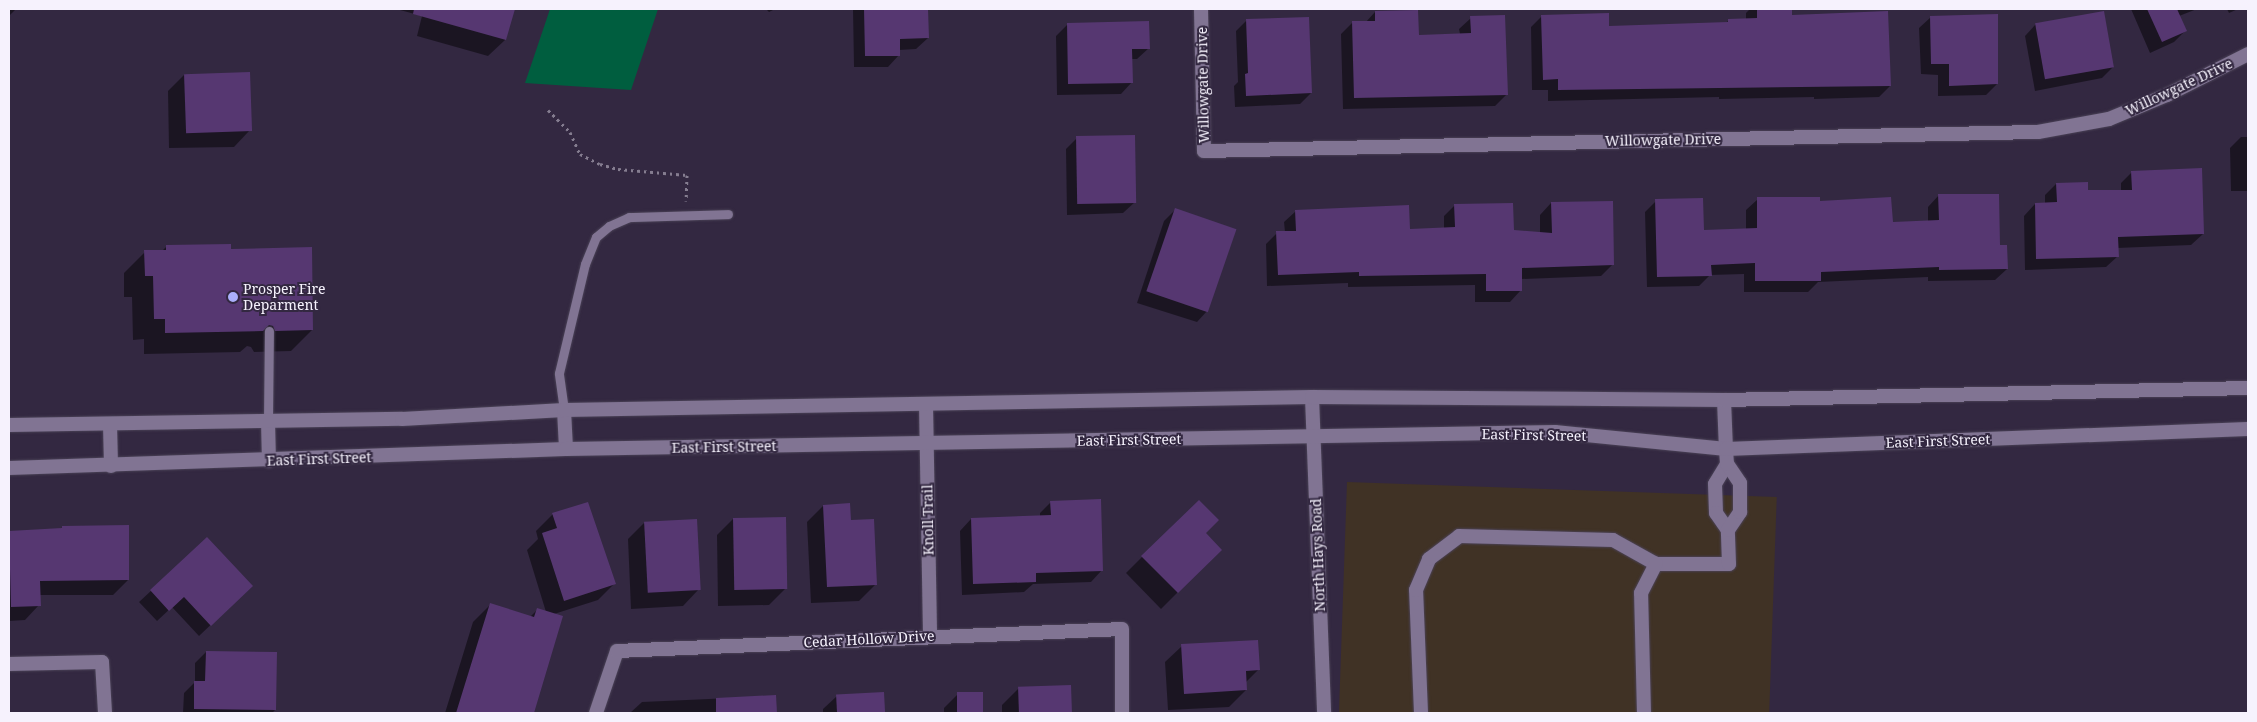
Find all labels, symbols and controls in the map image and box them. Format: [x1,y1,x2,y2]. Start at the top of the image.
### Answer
street label: Willowgate Drive [1194,27,1212,143]
street label: Willowgate Drive [2123,55,2235,119]
street label: Willowgate Drive [1605,131,1721,149]
place label: Prosper Fire Deparment [243,281,326,314]
marker: Prosper Fire Deparment [227,291,239,303]
street label: East First Street [1481,426,1587,444]
street label: East First Street [1076,431,1182,449]
street label: East First Street [1885,431,1991,451]
street label: East First Street [671,438,777,456]
street label: East First Street [266,449,372,469]
street label: Knoll Trail [919,484,937,556]
street label: North Hays Road [1308,498,1328,612]
street label: Cedar Hollow Drive [803,627,935,651]

